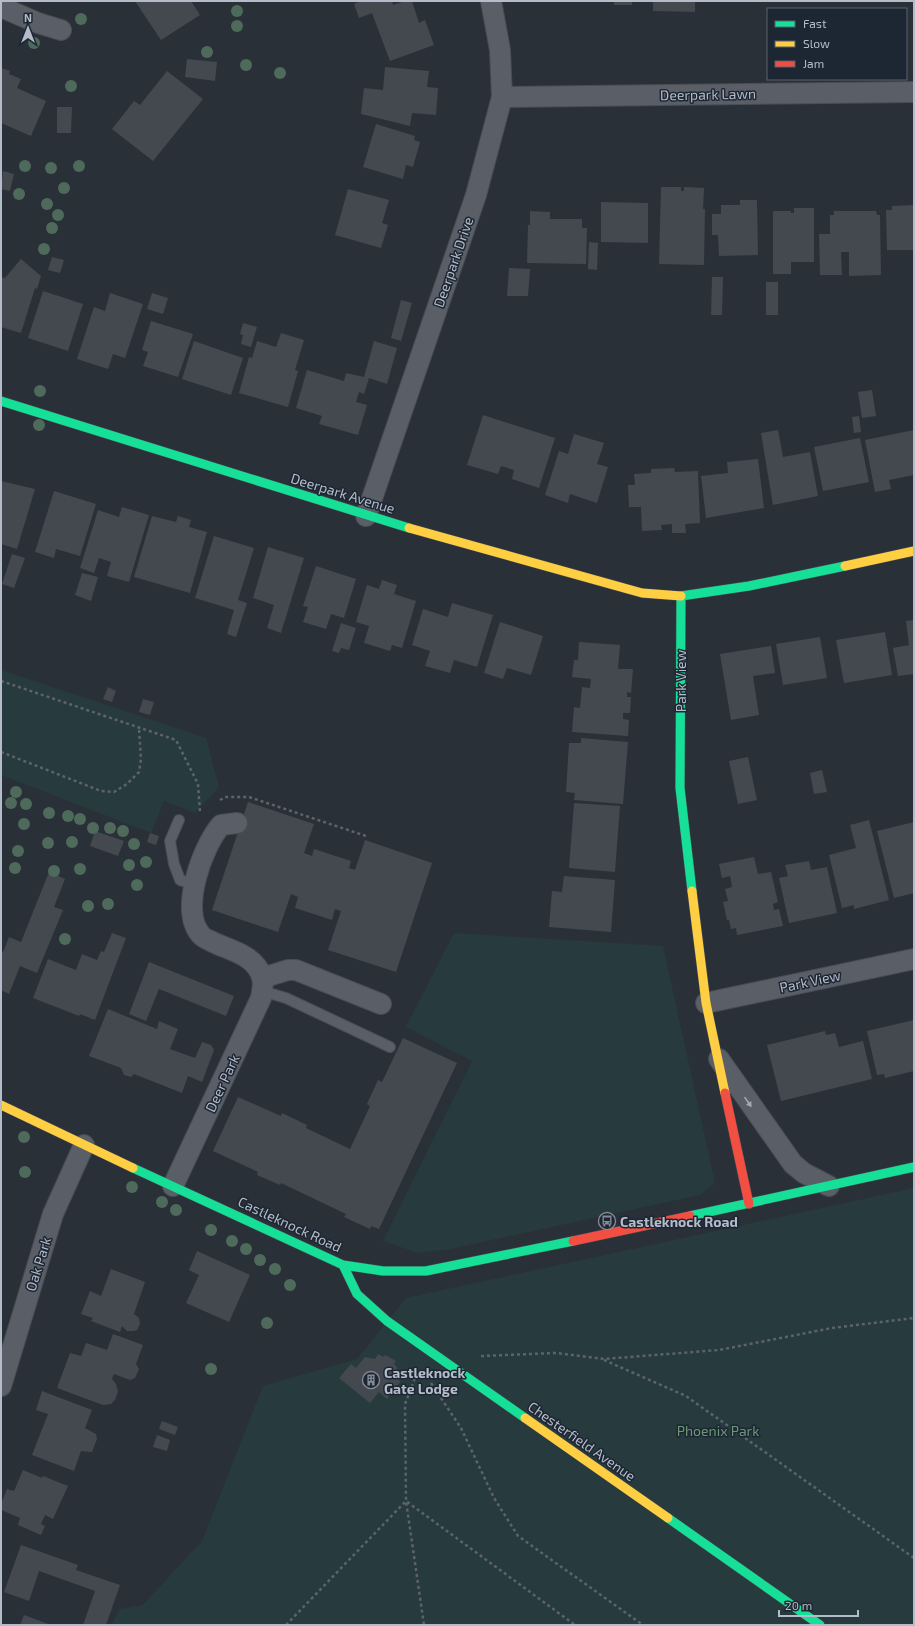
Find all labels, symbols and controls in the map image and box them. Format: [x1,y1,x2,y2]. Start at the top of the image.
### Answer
north arrow [8,8,48,48]
legend [767,8,907,80]
text: N [24,11,32,24]
text: Fast [803,16,827,30]
text: Slow [803,36,830,50]
text: Jam [803,56,824,70]
street label: Deerpark Lawn [660,85,756,103]
street label: Deerpark Drive [430,214,476,310]
street label: Deerpark Avenue [289,469,397,517]
street label: Park View [672,649,689,712]
street label: Park View [778,966,843,996]
street label: Deer Park [201,1052,243,1114]
one-way arrow [744,1096,751,1107]
street label: Castleknock Road [236,1193,344,1255]
bus stop icon: Castleknock Road [597,1211,617,1231]
place label: Castleknock Road [620,1213,738,1230]
street label: Oak Park [22,1235,54,1293]
place label: Castleknock Gate Lodge [384,1364,465,1397]
building icon: Castleknock Gate Lodge [361,1370,381,1390]
street label: Chesterfield Avenue [525,1398,639,1484]
park label: Phoenix Park [677,1422,759,1439]
scale bar [779,1592,858,1618]
text: 20 m [785,1598,812,1612]

